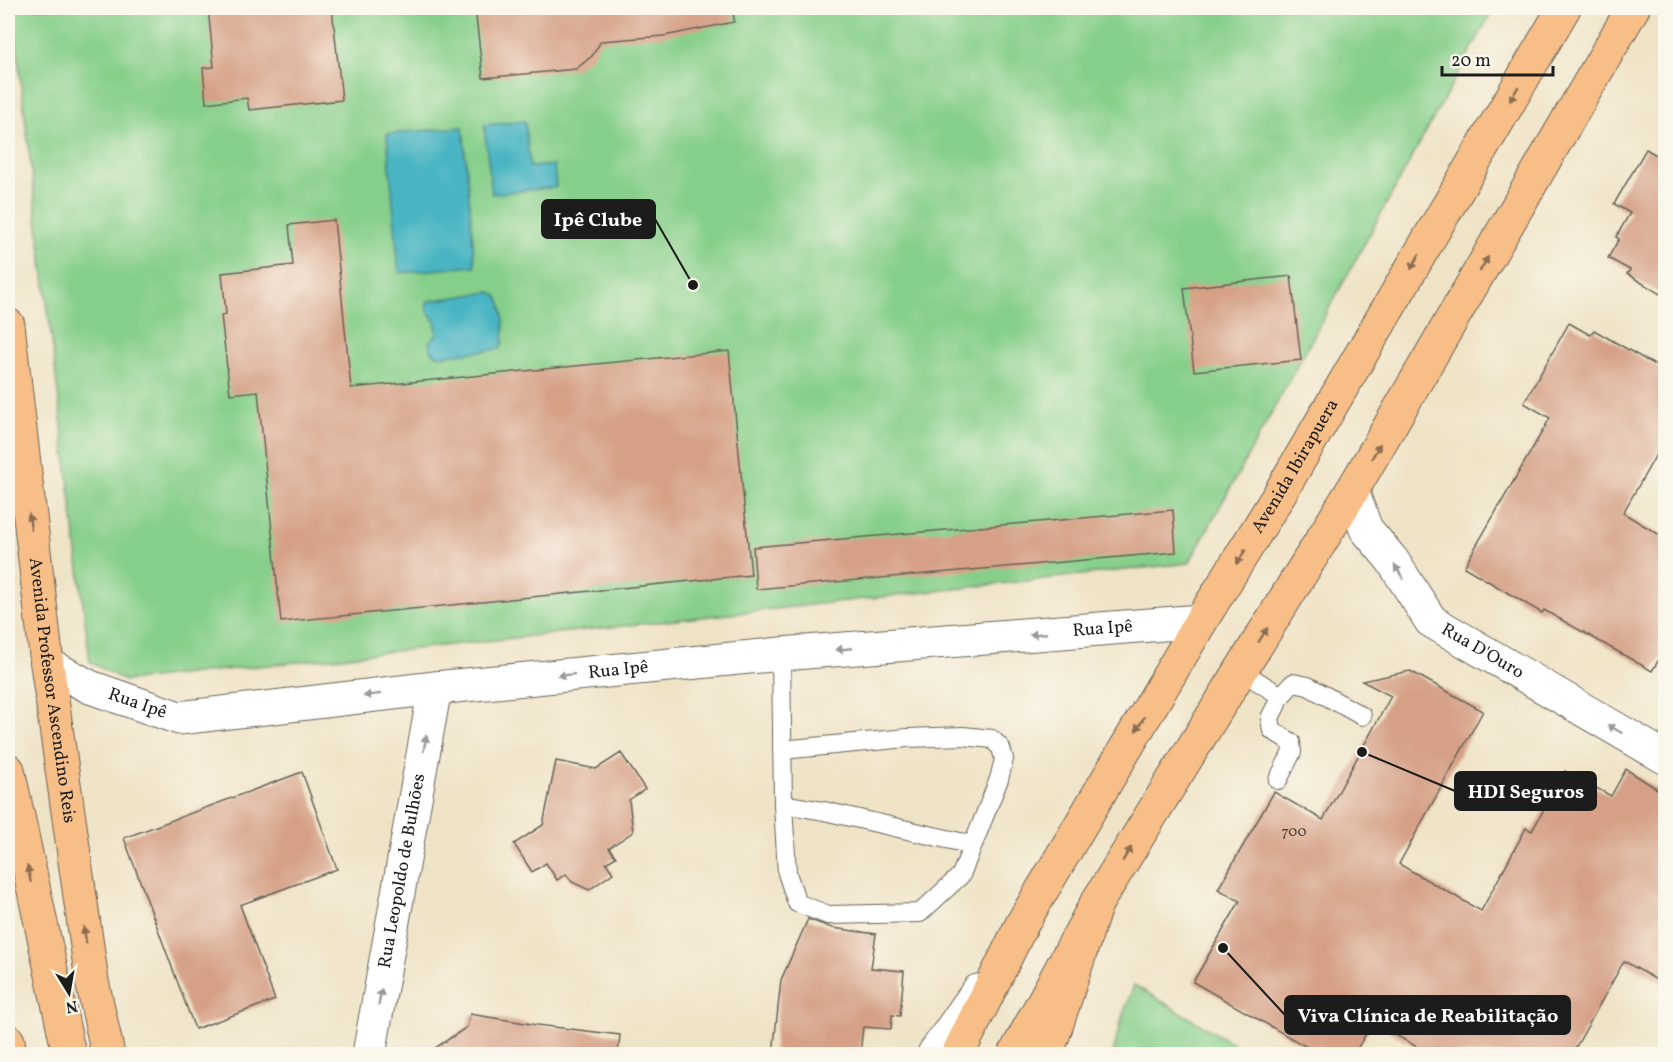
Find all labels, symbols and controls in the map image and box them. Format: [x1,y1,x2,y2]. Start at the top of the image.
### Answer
scale bar [1442,39,1553,77]
text: 20 m [1451,49,1491,74]
one-way arrow [1508,86,1519,102]
callout: Ipê Clube [542,200,655,238]
text: Ipê Clube [554,207,642,235]
one-way arrow [1409,254,1420,270]
one-way arrow [1479,256,1490,272]
street label: Avenida Ibirapuera [1246,394,1345,538]
one-way arrow [1370,443,1381,459]
one-way arrow [25,512,35,531]
one-way arrow [1235,549,1246,565]
street label: Avenida Professor Ascendino Reis [22,556,82,825]
one-way arrow [1394,564,1405,580]
street label: Rua Ipê [1072,614,1134,644]
street label: Rua D'Ouro [1437,617,1528,685]
one-way arrow [1258,627,1269,643]
one-way arrow [1029,629,1048,639]
one-way arrow [834,645,853,654]
street label: Rua Ipê [587,655,650,685]
one-way arrow [557,670,576,680]
street label: Rua Ipê [105,682,170,725]
one-way arrow [363,691,382,700]
one-way arrow [1135,716,1146,732]
one-way arrow [1606,724,1623,734]
one-way arrow [421,733,430,752]
street label: Rua Leopoldo de Bulhões [372,772,432,970]
callout: HDI Seguros [1455,772,1596,810]
text: HDI Seguros [1468,779,1584,807]
house number: 700 [1281,822,1307,843]
one-way arrow [1121,846,1132,862]
one-way arrow [24,865,33,884]
one-way arrow [81,926,90,945]
north arrow [39,963,99,1023]
one-way arrow [376,987,385,1006]
text: N [63,994,79,1018]
callout: Viva Clínica de Reabilitação [1285,996,1570,1034]
text: Viva Clínica de Reabilitação [1298,1003,1558,1031]

